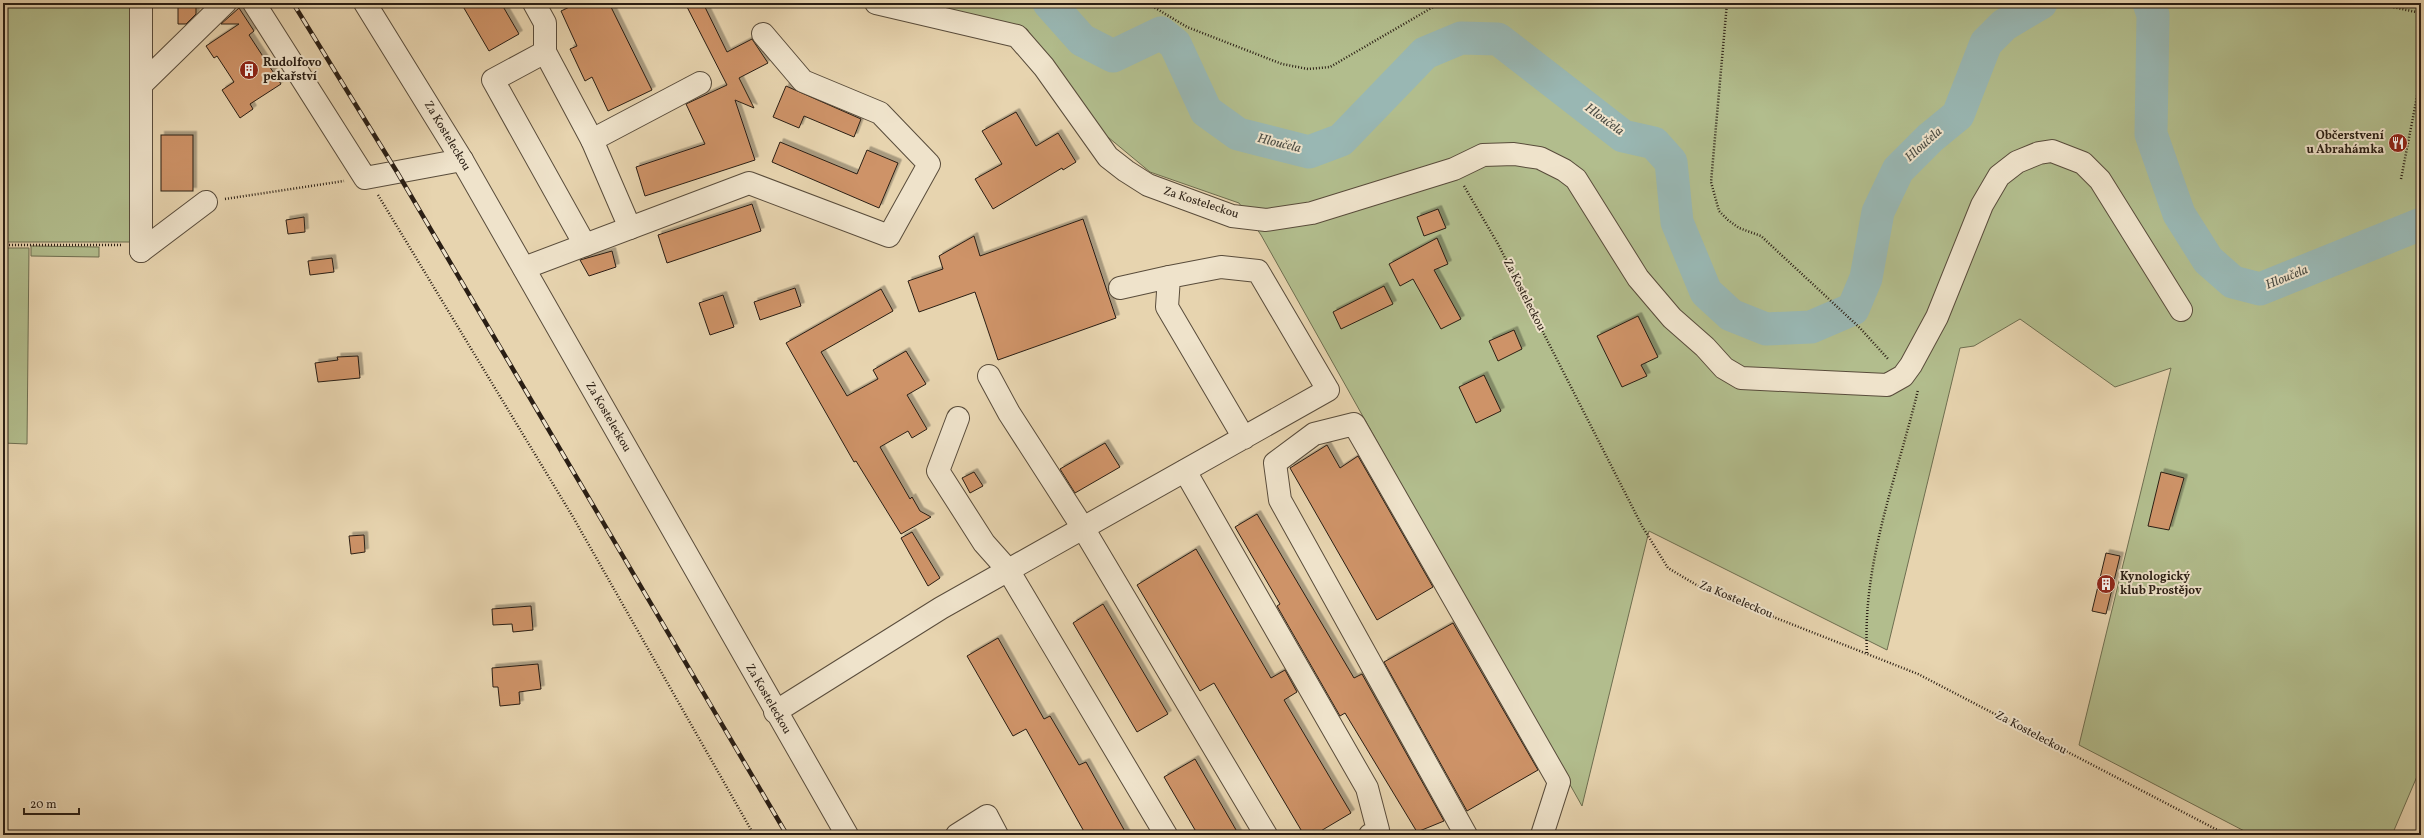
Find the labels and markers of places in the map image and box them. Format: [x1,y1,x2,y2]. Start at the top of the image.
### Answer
place label: Rudolfovo pekařství [263,55,322,85]
building icon: Rudolfovo pekařství [238,59,260,81]
place label: Občerstvení u Abrahámka [2307,128,2384,158]
restaurant icon: Občerstvení u Abrahámka [2387,132,2409,154]
place label: Kynologický klub Prostějov [2120,569,2202,599]
building icon: Kynologický klub Prostějov [2095,573,2117,595]

